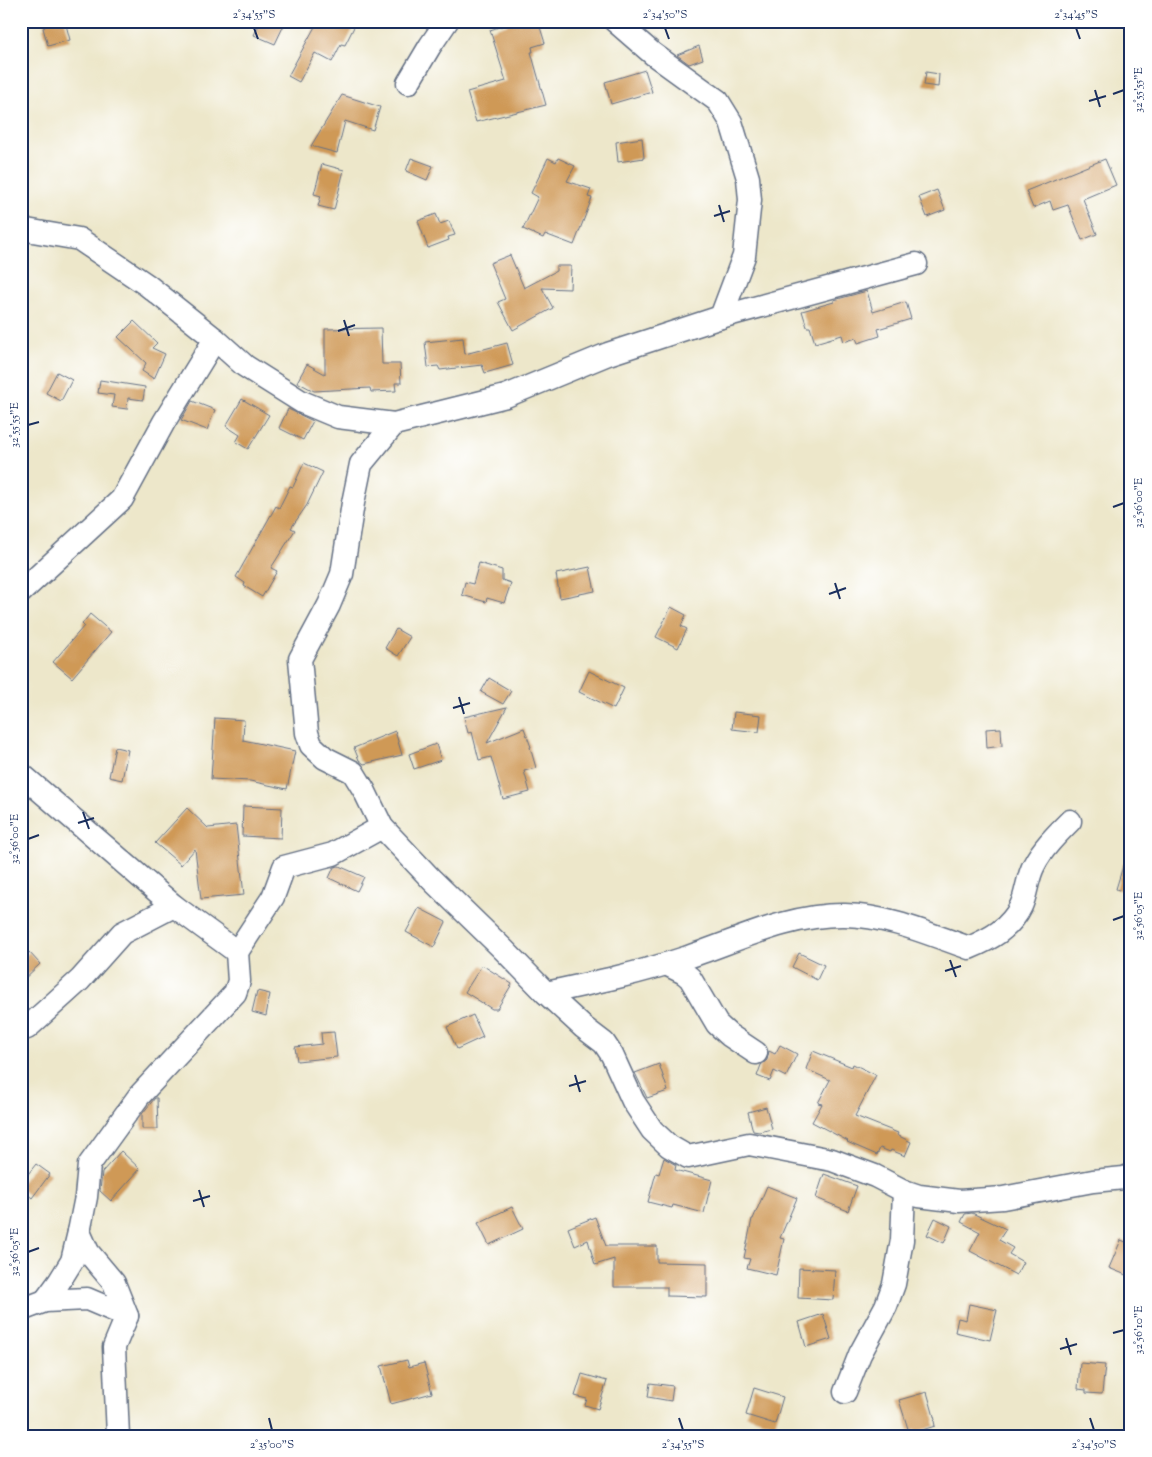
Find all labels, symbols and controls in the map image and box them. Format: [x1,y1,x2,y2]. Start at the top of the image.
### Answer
text: 2°34'55"S [232,6,276,24]
text: 2°34'50"S [643,6,687,24]
text: 2°34'45"S [1054,6,1098,24]
text: 32°55'55"E [1130,66,1148,113]
text: 32°55'55"E [6,401,24,448]
text: 32°56'00"E [1130,477,1148,528]
text: 32°56'00"E [6,813,24,864]
text: 32°56'05"E [1130,891,1148,940]
text: 32°56'05"E [6,1227,24,1276]
text: 32°56'10"E [1130,1305,1148,1354]
text: 2°35'00"S [250,1436,294,1454]
text: 2°34'55"S [661,1436,705,1454]
text: 2°34'50"S [1072,1436,1116,1454]

